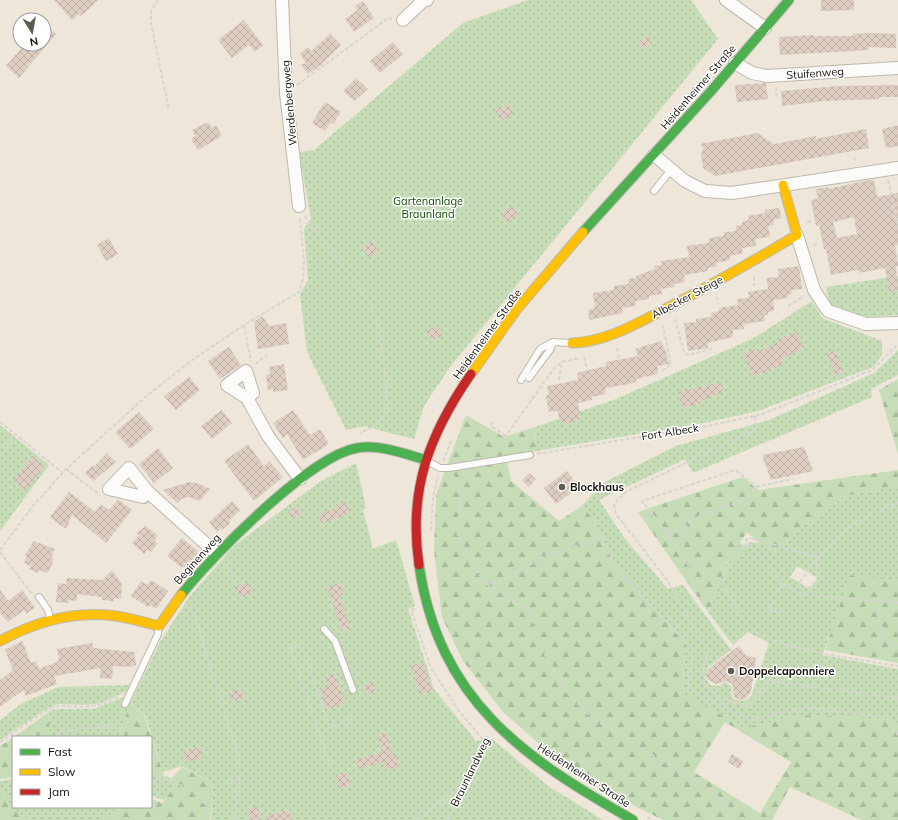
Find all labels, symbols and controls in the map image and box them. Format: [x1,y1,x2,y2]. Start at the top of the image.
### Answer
north arrow [12,12,52,52]
text: N [28,34,39,49]
street label: Heidenheimer Straße [657,42,739,132]
street label: Werdenbergweg [278,60,300,146]
street label: Stuifenweg [786,64,844,82]
park label: Gartenanlage Braunland [393,194,463,221]
street label: Albecker Steige [649,272,725,322]
street label: Heidenheimer Straße [450,286,524,382]
street label: Fort Albeck [640,421,700,443]
place label: Blockhaus [570,480,625,494]
marker: Blockhaus [557,482,567,492]
street label: Beginenweg [171,531,223,587]
place label: Doppelcaponniere [739,664,835,678]
marker: Doppelcaponniere [726,666,736,676]
street label: Braunlandweg [447,735,493,809]
legend [12,736,152,808]
street label: Heidenheimer Straße [535,740,633,810]
text: Fast [48,744,72,759]
text: Slow [48,764,76,779]
text: Jam [48,784,70,799]

